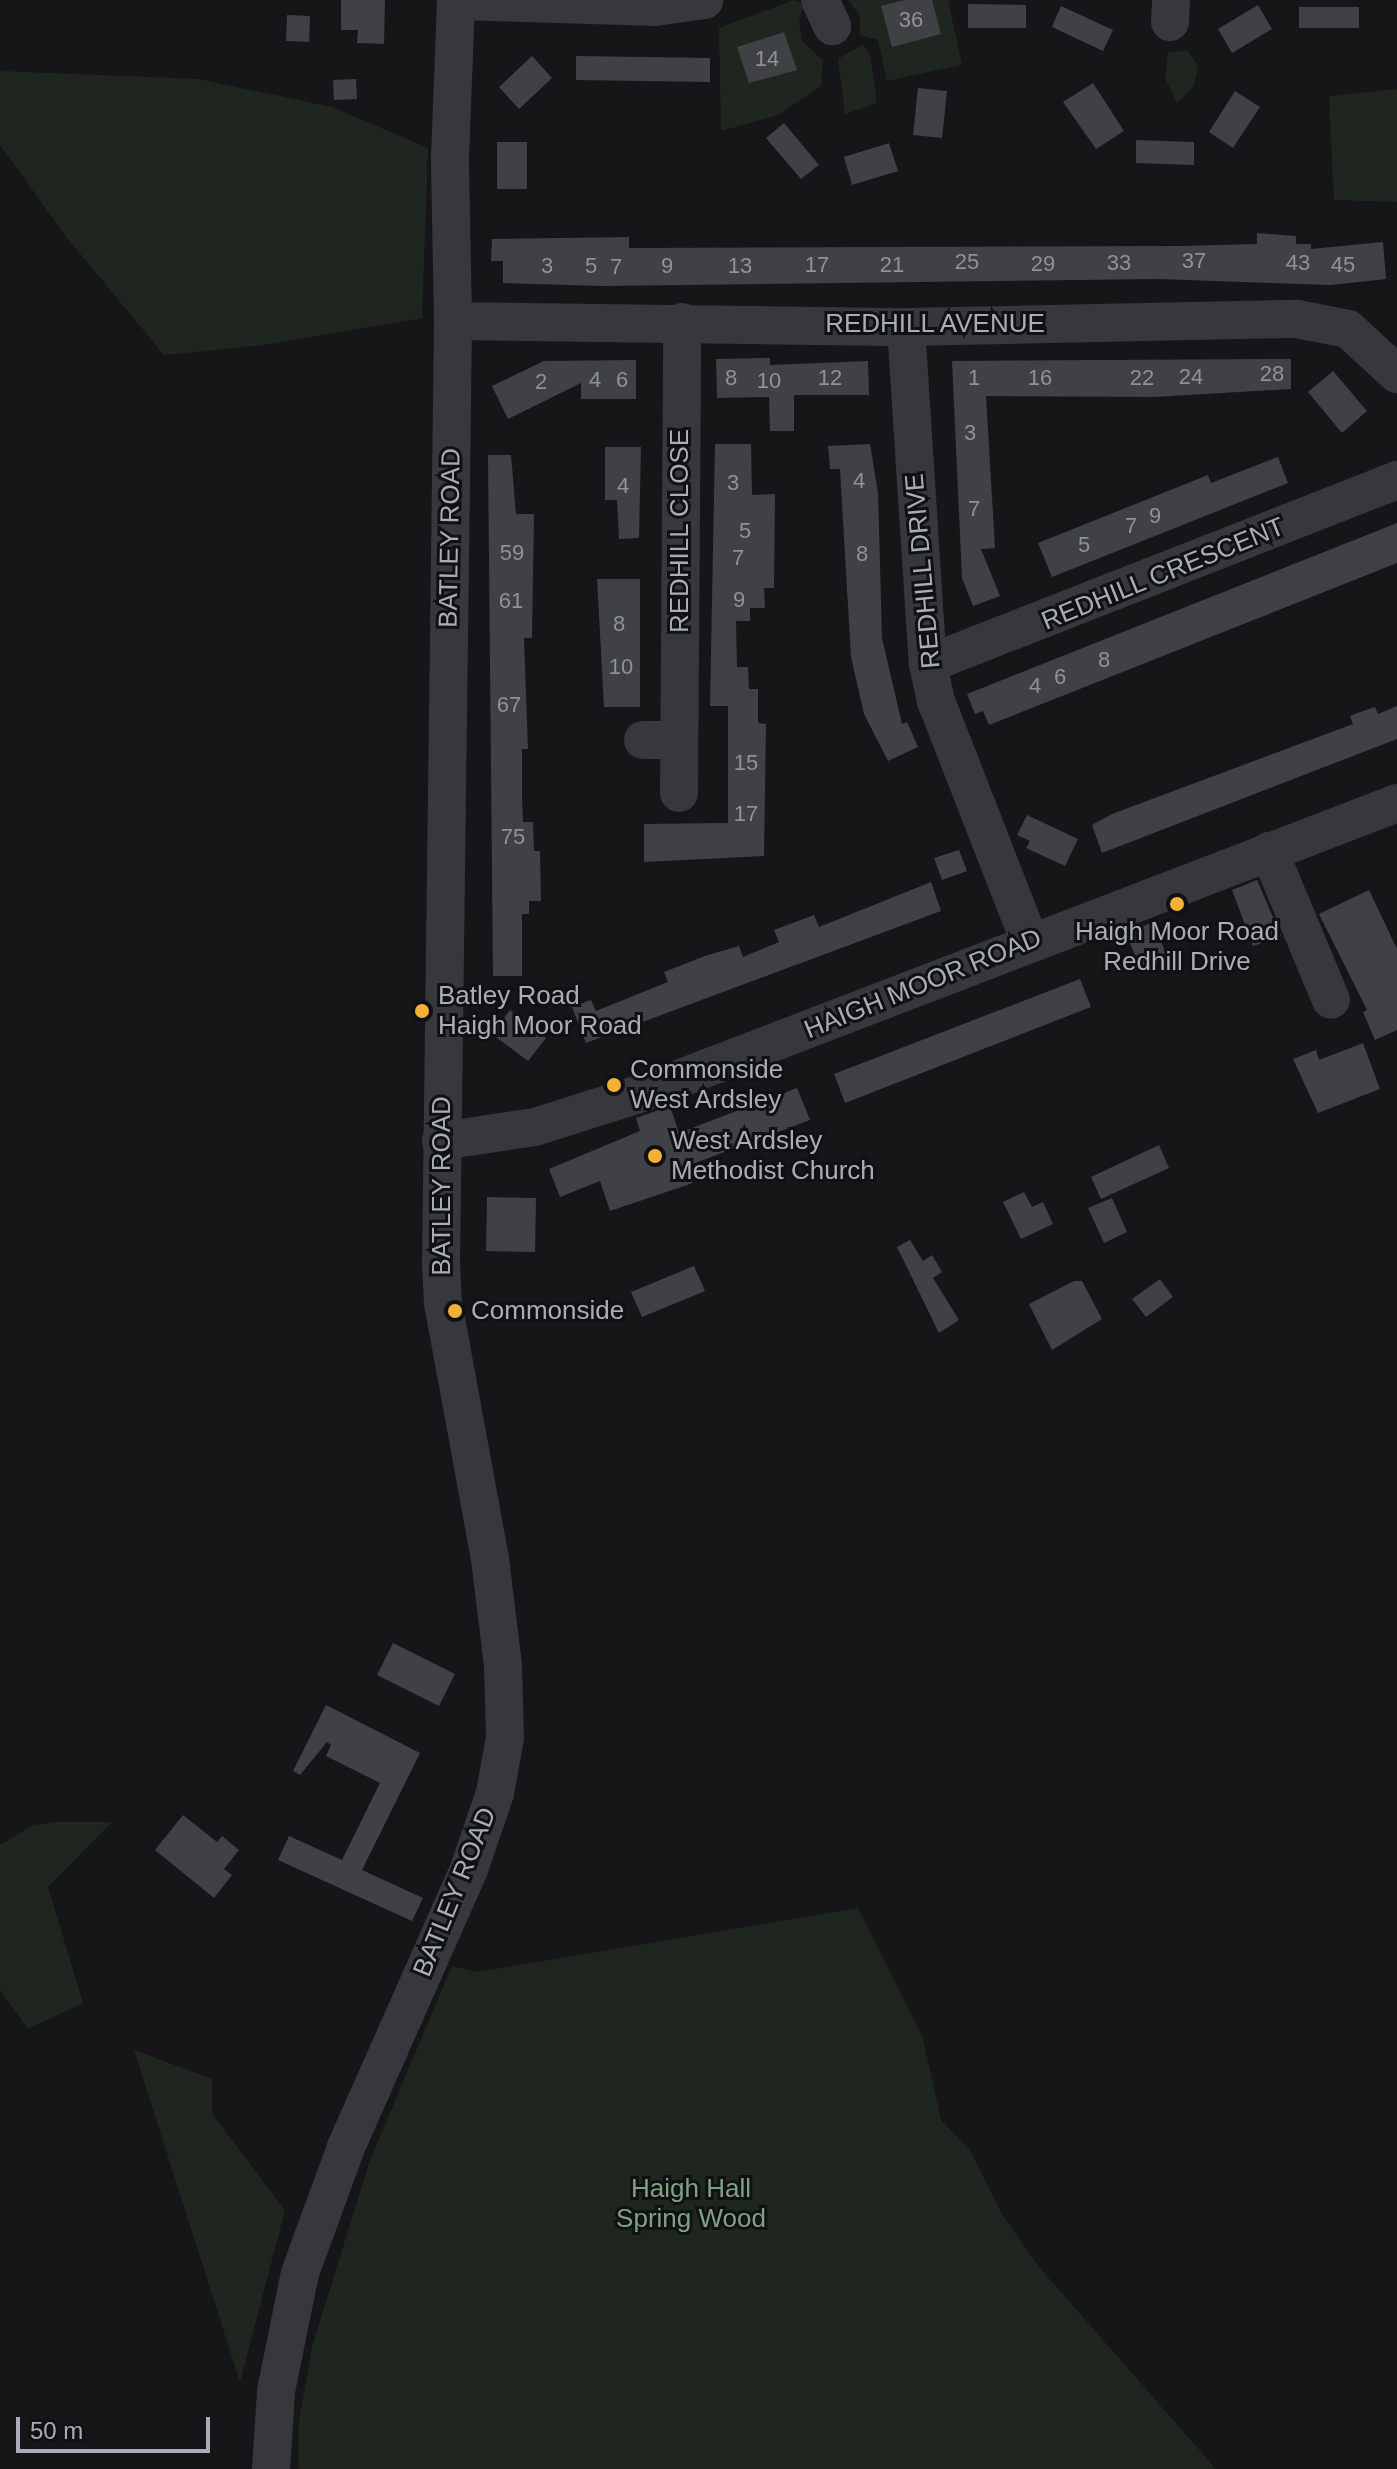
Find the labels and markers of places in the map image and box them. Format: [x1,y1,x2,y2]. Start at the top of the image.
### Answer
marker: Haigh Moor Road Redhill Drive [1168,895,1186,913]
place label: Haigh Moor Road Redhill Drive [1075,916,1279,978]
place label: Batley Road Haigh Moor Road [438,980,642,1042]
marker: Batley Road Haigh Moor Road [413,1002,431,1020]
place label: Commonside West Ardsley [630,1054,783,1116]
marker: Commonside West Ardsley [605,1076,623,1094]
place label: West Ardsley Methodist Church [671,1125,875,1186]
marker: West Ardsley Methodist Church [646,1147,664,1165]
place label: Commonside [471,1295,624,1327]
marker: Commonside [446,1302,464,1320]

